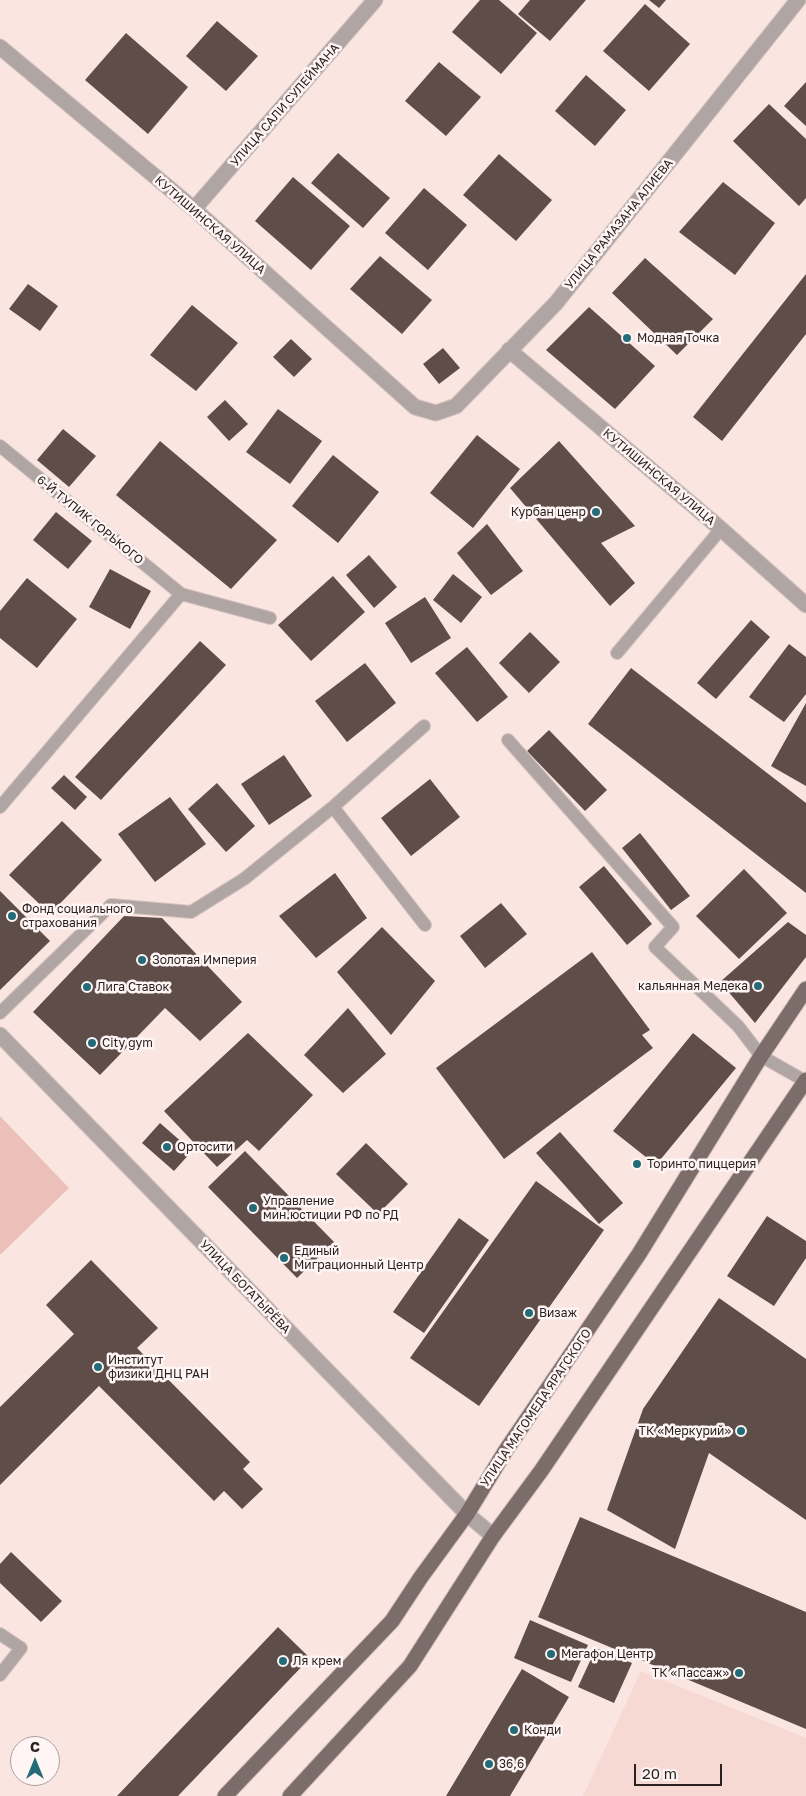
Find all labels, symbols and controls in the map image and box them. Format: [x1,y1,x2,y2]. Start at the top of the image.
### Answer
street label: УЛИЦА САЛИ СУЛЕЙМАНА [228,41,342,169]
street label: УЛИЦА РАМАЗАНА АЛИЕВА [562,156,676,292]
street label: КУТИШИНСКАЯ УЛИЦА [152,173,268,277]
place label: Модная Точка [637,331,719,345]
marker: Модная Точка [621,332,633,344]
street label: КУТИШИНСКАЯ УЛИЦА [600,426,718,528]
street label: 6-Й ТУПИК ГОРЬКОГО [34,473,146,567]
place label: Курбан ценр [511,505,586,519]
marker: Курбан ценр [590,506,602,518]
place label: Фонд социального страхования [22,902,133,930]
marker: Фонд социального страхования [6,910,18,922]
place label: Золотая Империя [152,953,257,967]
marker: Золотая Империя [136,954,148,966]
place label: кальянная Медека [638,979,748,993]
place label: Лига Ставок [97,980,169,994]
marker: кальянная Медека [752,980,764,992]
marker: Лига Ставок [81,981,93,993]
place label: City gym [102,1036,153,1050]
marker: City gym [86,1037,98,1049]
place label: Ортосити [177,1140,233,1154]
marker: Ортосити [161,1141,173,1153]
place label: Торинто пиццерия [647,1157,756,1171]
marker: Торинто пиццерия [631,1158,643,1170]
place label: Управление мин.юстиции РФ по РД [263,1194,398,1222]
marker: Управление мин.юстиции РФ по РД [247,1202,259,1214]
street label: УЛИЦА БОГАТЫРЁВА [197,1237,293,1337]
place label: Единый Миграционный Центр [294,1244,424,1272]
marker: Единый Миграционный Центр [278,1252,290,1264]
place label: Визаж [539,1306,577,1320]
marker: Визаж [523,1307,535,1319]
street label: УЛИЦА МАГОМЕДА ЯРАГСКОГО [478,1326,594,1490]
place label: Институт физики ДНЦ РАН [108,1353,209,1381]
marker: Институт физики ДНЦ РАН [92,1361,104,1373]
place label: ТК «Меркурий» [639,1424,731,1438]
marker: ТК «Меркурий» [735,1425,747,1437]
place label: Мегафон Центр [561,1647,653,1661]
marker: Мегафон Центр [545,1648,557,1660]
place label: Ля крем [293,1654,341,1668]
marker: Ля крем [277,1655,289,1667]
place label: ТК «Пассаж» [652,1666,729,1680]
marker: ТК «Пассаж» [733,1667,745,1679]
place label: Конди [524,1723,561,1737]
marker: Конди [508,1724,520,1736]
north arrow [10,1736,60,1786]
text: С [30,1738,40,1755]
scale bar [636,1754,724,1786]
place label: 36,6 [499,1757,524,1771]
marker: 36,6 [483,1758,495,1770]
text: 20 m [642,1764,677,1782]

